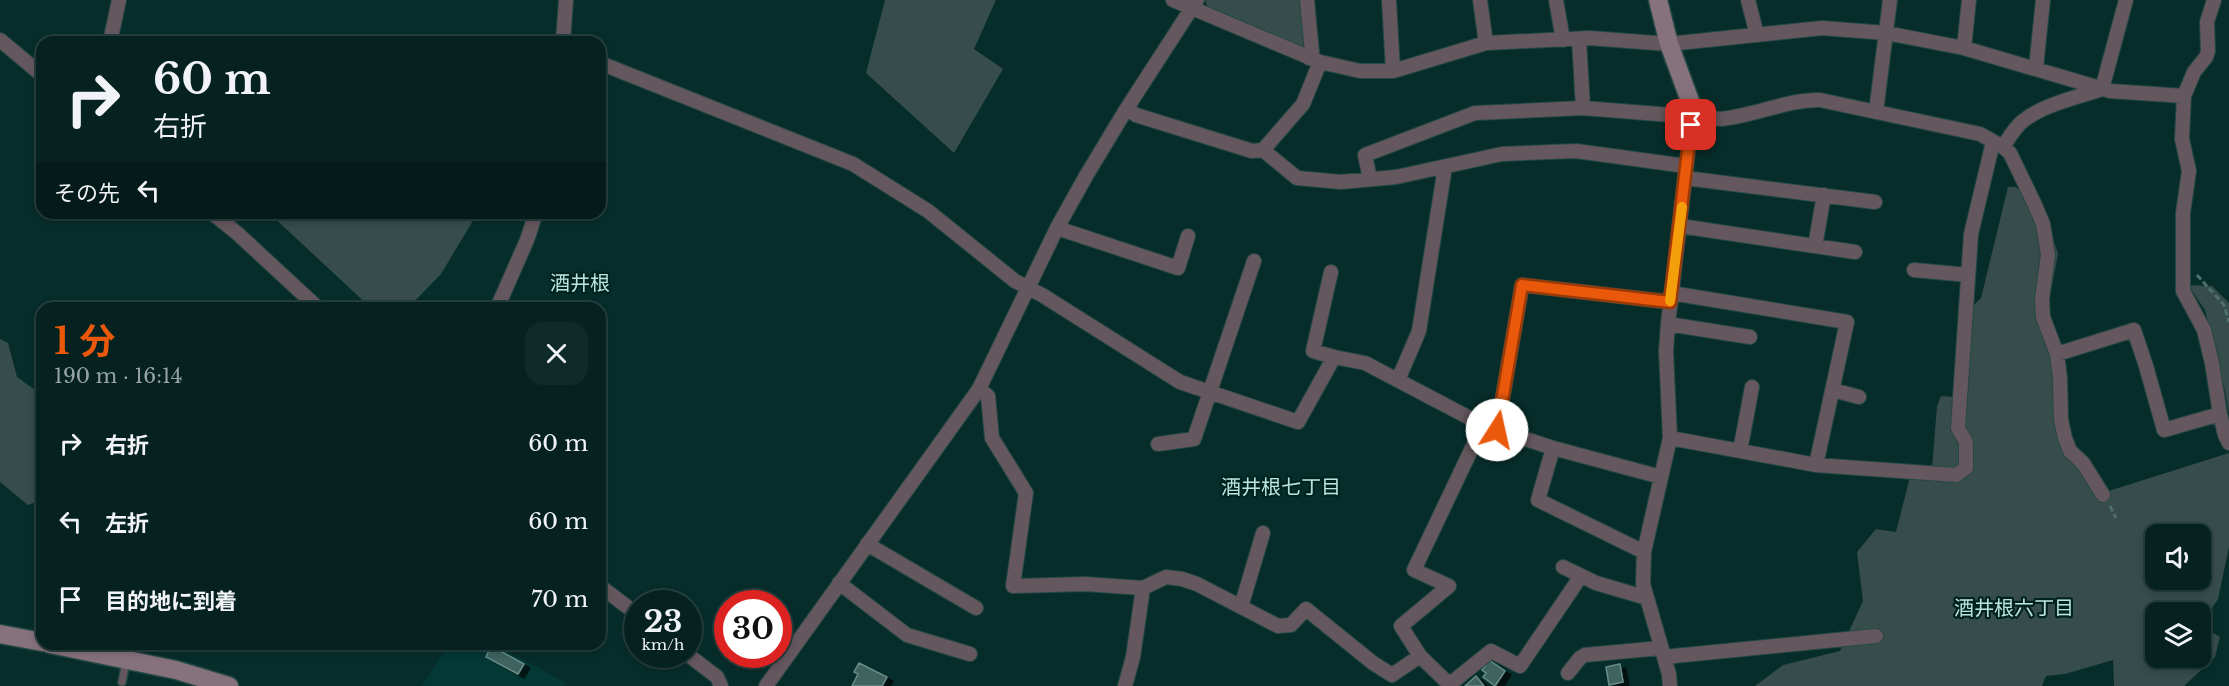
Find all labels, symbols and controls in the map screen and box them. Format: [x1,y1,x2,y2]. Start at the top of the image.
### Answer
text: 60 m [153,53,271,105]
icon: right [54,60,132,138]
pin [1665,99,1716,150]
icon: arrive [1674,108,1707,141]
text: 右折 [153,110,207,143]
icon: left [132,174,165,207]
text: その先 [54,180,120,207]
district label: 酒井根 [550,271,610,295]
text: 1 分 [54,319,115,364]
button: close [525,322,588,385]
text: 190 m · 16:14 [54,364,183,388]
position arrow [1465,398,1529,462]
icon: right [54,427,87,460]
text: 60 m [528,430,588,457]
text: 右折 [105,432,149,459]
district label: 酒井根七丁目 [1221,475,1341,499]
icon: left [54,505,87,538]
text: 60 m [528,508,588,535]
text: 左折 [105,510,149,537]
map controls [2145,524,2211,668]
button: sound [2145,524,2211,590]
icon: arrive [54,583,87,616]
text: 70 m [531,586,588,613]
text: 目的地に到着 [105,588,237,615]
speed limit sign: 30 [714,590,792,668]
district label: 酒井根六丁目 [1954,596,2074,620]
button: layers [2145,602,2211,668]
text: 23 [644,603,682,640]
text: km/h [642,635,684,654]

